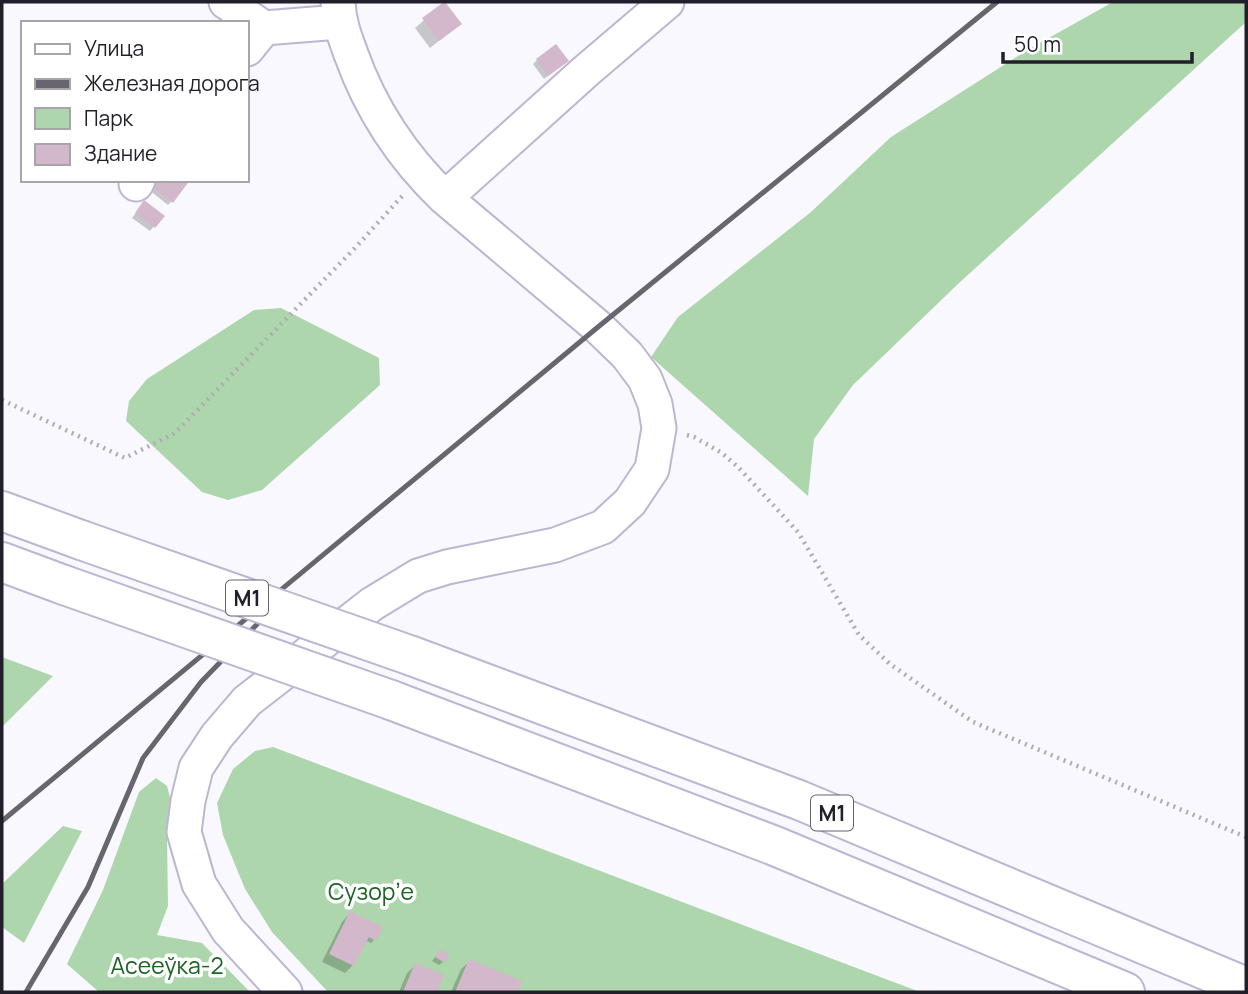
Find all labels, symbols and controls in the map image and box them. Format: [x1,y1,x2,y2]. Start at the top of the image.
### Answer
legend [21,21,248,182]
scale bar [1003,21,1192,65]
text: 50 m [1014,30,1061,58]
text: Улица [84,34,144,62]
text: Железная дорога [84,69,260,97]
text: Парк [84,104,134,132]
text: Здание [84,139,157,167]
road number: М1 [226,580,268,616]
road number: М1 [811,796,853,830]
park label: Сузорʼе [328,875,414,907]
park label: Асееўка-2 [110,949,224,981]

